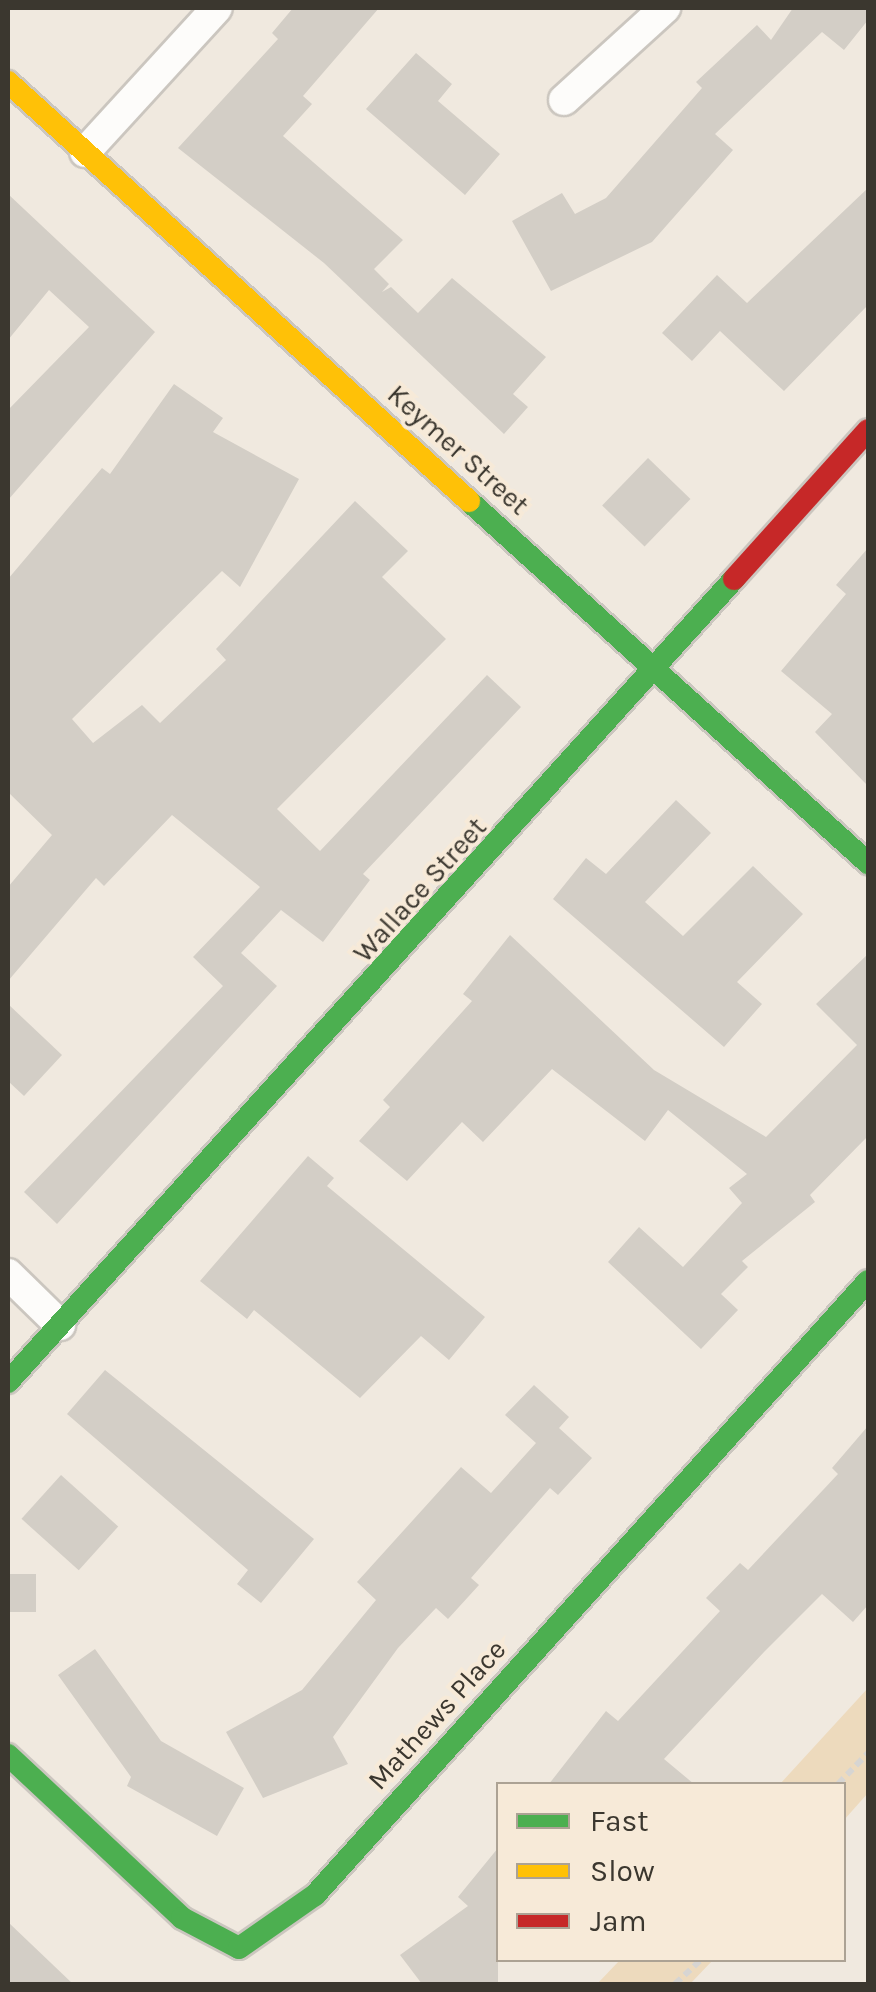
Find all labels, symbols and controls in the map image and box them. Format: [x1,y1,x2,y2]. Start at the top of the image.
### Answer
street label: Keymer Street [380,378,536,522]
street label: Wallace Street [346,811,494,969]
street label: Mathews Place [361,1633,513,1797]
legend [496,1782,846,1962]
text: Fast [590,1803,649,1839]
text: Slow [590,1853,655,1889]
text: Jam [590,1903,647,1939]

